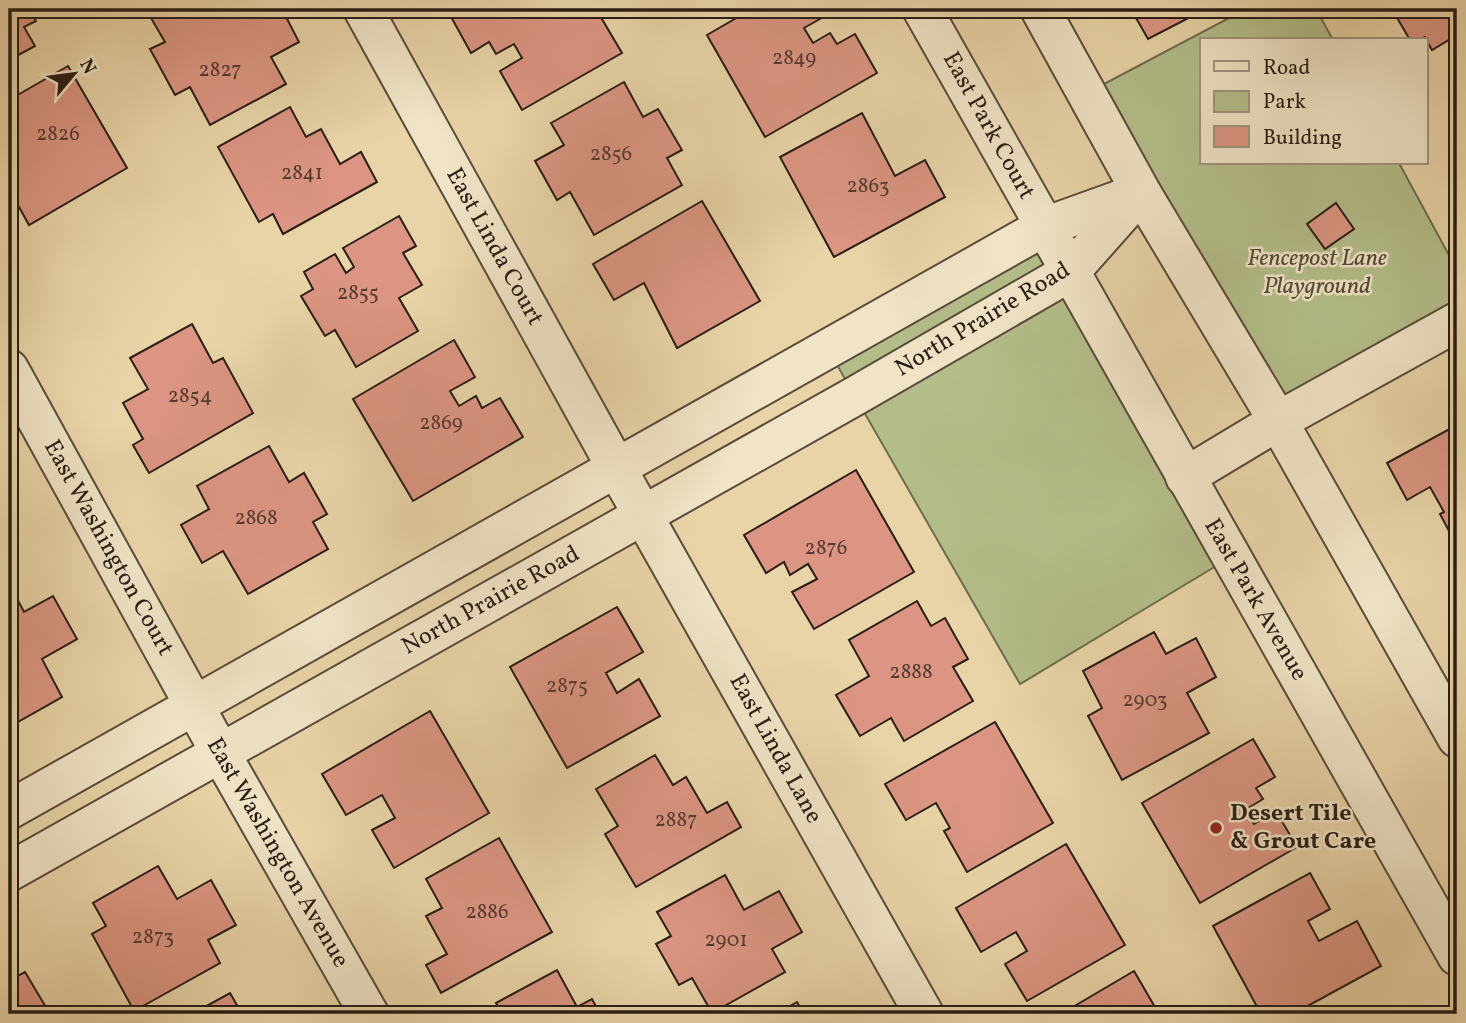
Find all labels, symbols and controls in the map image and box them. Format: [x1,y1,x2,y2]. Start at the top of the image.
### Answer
north arrow [38,38,108,108]
legend [1200,38,1428,164]
house number: 2849 [772,44,816,73]
street label: East Park Court [933,46,1043,206]
text: N [72,54,102,79]
text: Road [1263,54,1310,83]
house number: 2827 [199,56,241,85]
text: Park [1263,88,1306,117]
house number: 2826 [36,120,80,149]
text: Building [1263,124,1342,153]
house number: 2856 [590,140,632,169]
house number: 2841 [281,159,323,188]
street label: East Linda Court [437,162,551,332]
house number: 2863 [846,172,890,201]
park label: Fencepost Lane Playground [1247,242,1387,304]
street label: North Prairie Road [889,254,1077,386]
house number: 2855 [337,279,379,308]
house number: 2854 [168,382,212,411]
house number: 2869 [419,409,463,438]
street label: East Washington Court [34,434,182,662]
house number: 2868 [234,504,278,533]
street label: East Park Avenue [1195,513,1315,687]
house number: 2876 [805,534,847,563]
street label: North Prairie Road [396,538,586,664]
house number: 2888 [889,658,933,687]
street label: East Linda Lane [720,668,830,830]
house number: 2875 [546,672,588,701]
house number: 2903 [1122,686,1168,715]
street label: East Washington Avenue [197,732,357,974]
place label: Desert Tile & Grout Care [1230,797,1376,859]
house number: 2887 [655,806,697,835]
marker: Desert Tile & Grout Care [1208,820,1224,836]
house number: 2886 [465,898,509,927]
house number: 2873 [132,923,174,952]
house number: 2901 [704,926,748,955]

